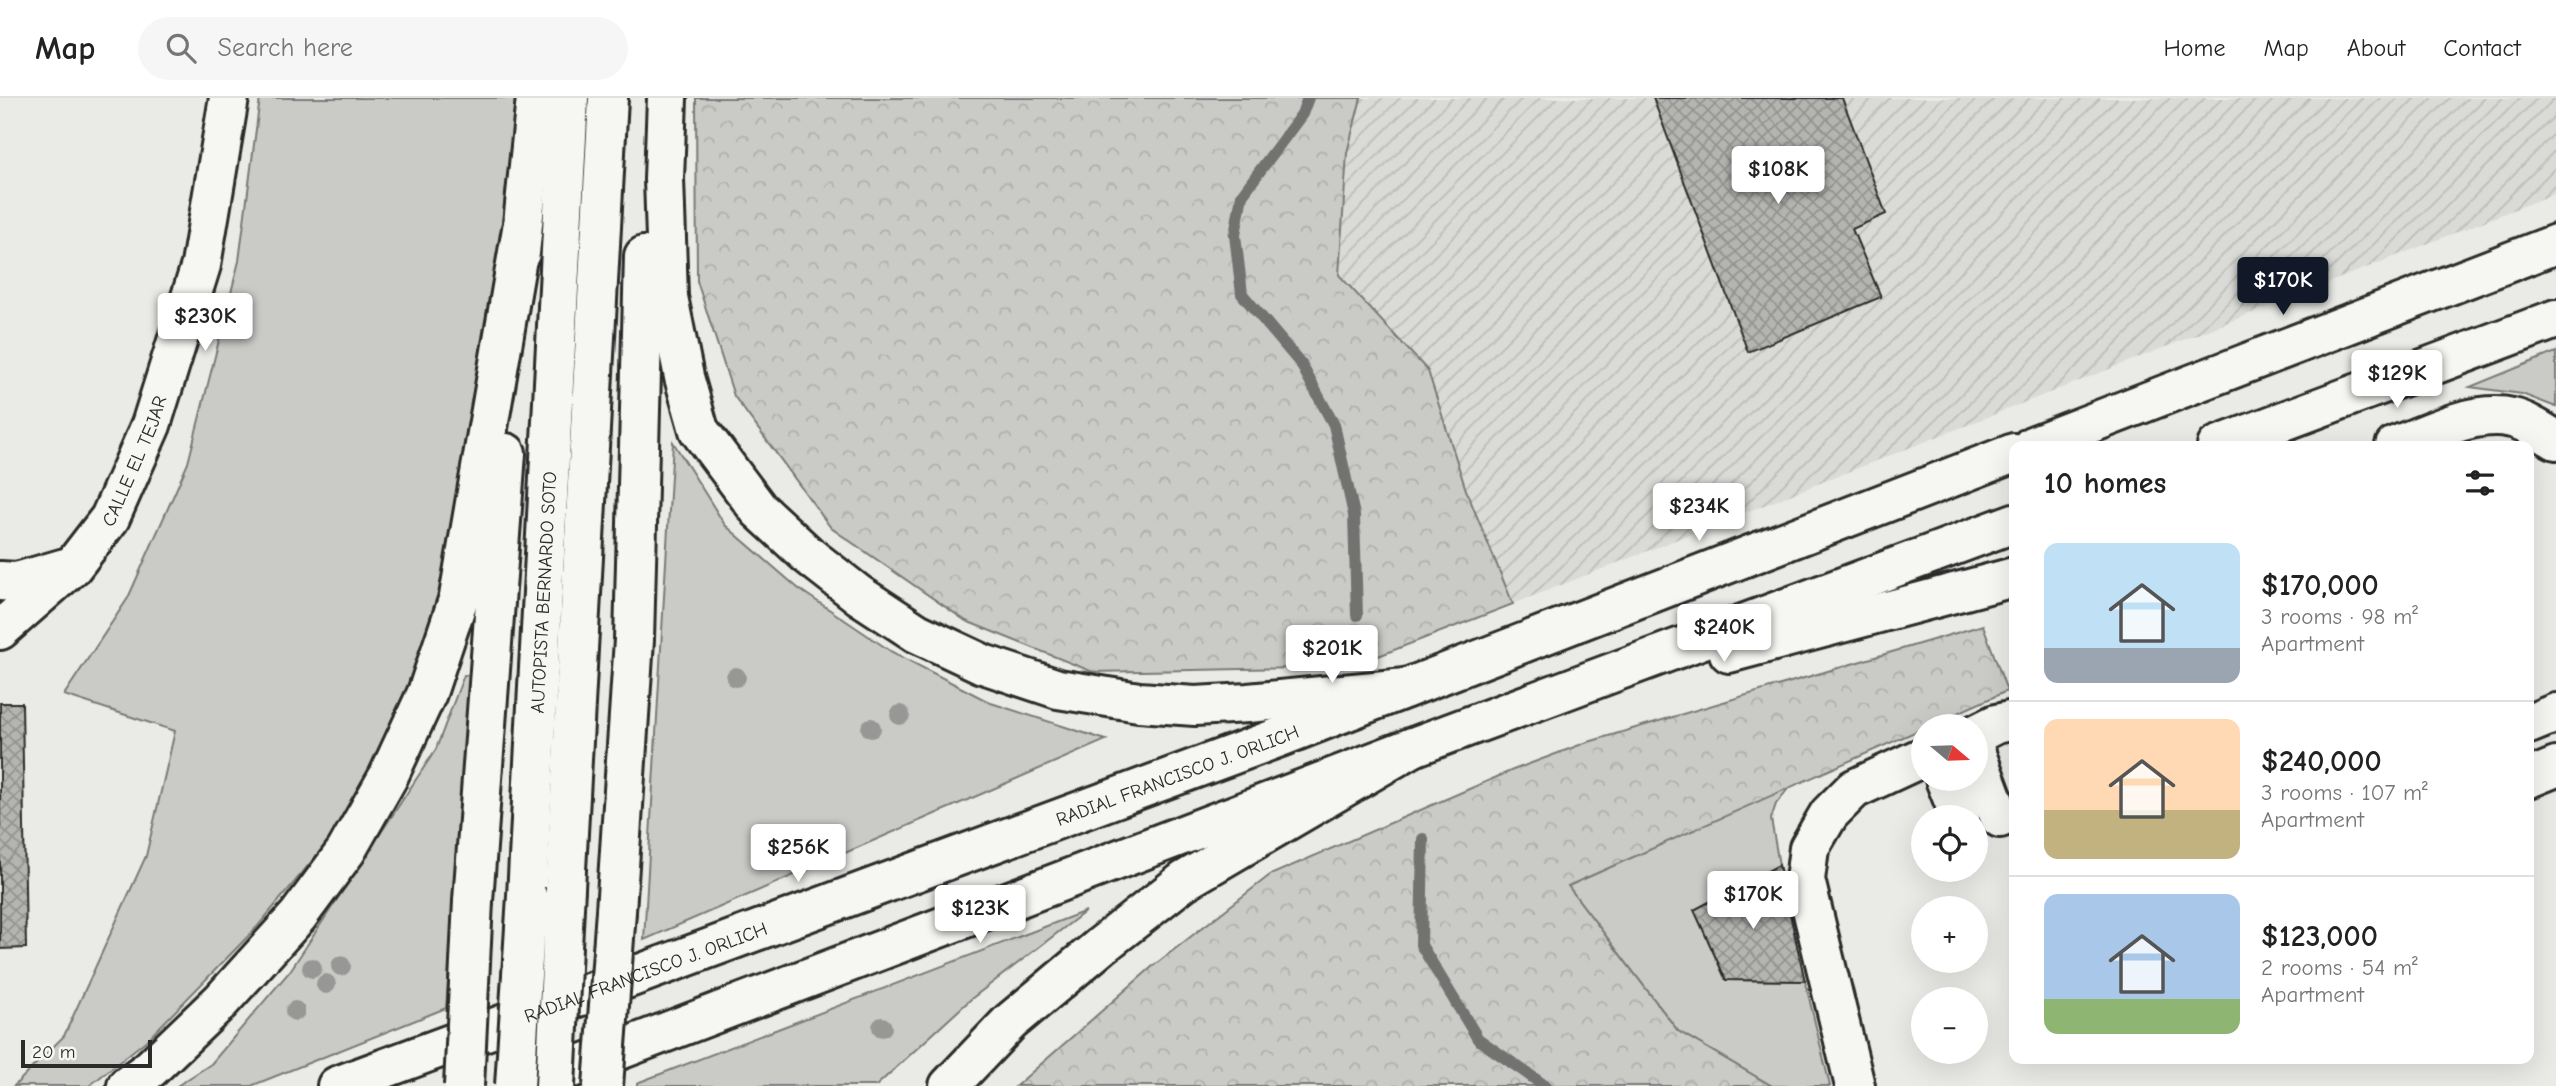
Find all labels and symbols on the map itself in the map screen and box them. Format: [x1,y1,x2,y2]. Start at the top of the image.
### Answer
pin: $108K [1729,146,1827,206]
pin: $170K [2234,258,2332,317]
pin: $230K [156,294,254,353]
pin: $129K [2348,350,2446,410]
street label: CALLE EL TEJAR [98,393,172,531]
street label: AUTOPISTA BERNARDO SOTO [527,471,561,714]
pin: $234K [1650,484,1748,543]
pin: $240K [1675,604,1773,664]
pin: $201K [1283,626,1381,685]
north arrow [1911,714,1988,791]
street label: RADIAL FRANCISCO J. ORLICH [1053,721,1302,831]
pin: $256K [749,824,847,884]
pin: $170K [1704,872,1802,931]
pin: $123K [931,886,1029,945]
street label: RADIAL FRANCISCO J. ORLICH [521,918,770,1028]
scale bar [21,1037,152,1069]

